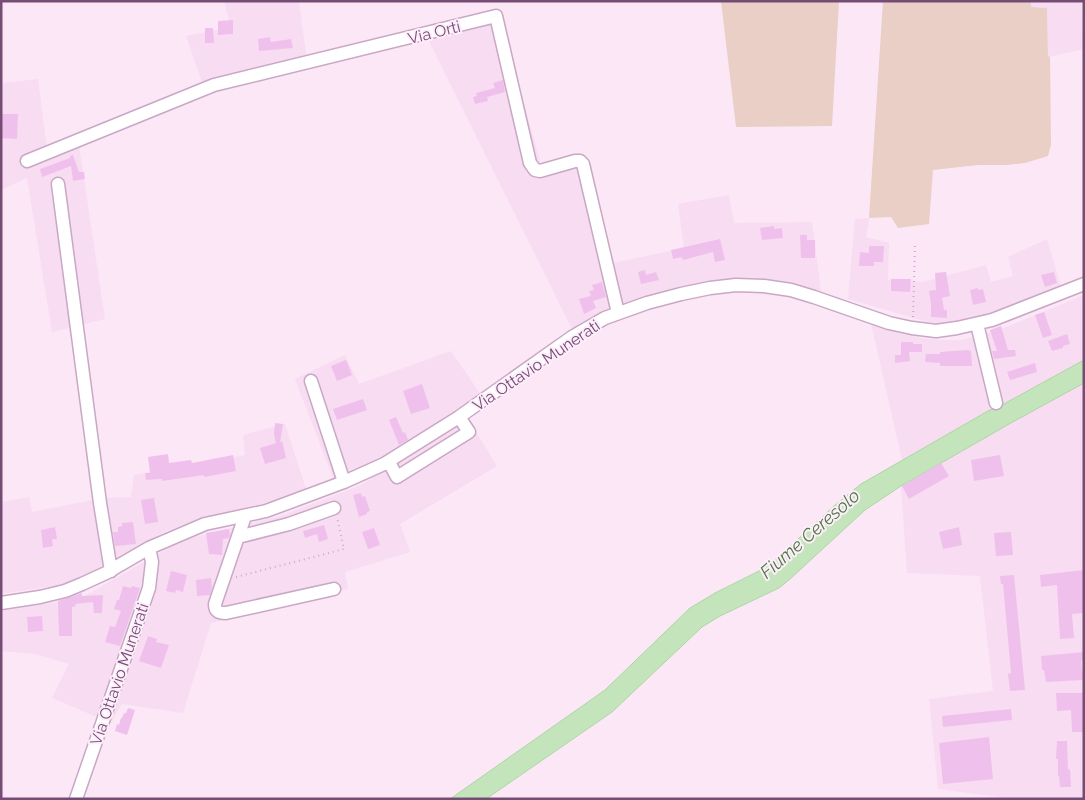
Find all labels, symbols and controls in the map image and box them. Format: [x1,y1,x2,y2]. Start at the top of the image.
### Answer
street label: Via Orti [406,17,462,48]
street label: Via Ottavio Munerati [469,316,603,415]
water label: Fiume Ceresolo [756,485,864,583]
street label: Via Ottavio Munerati [86,600,153,748]

